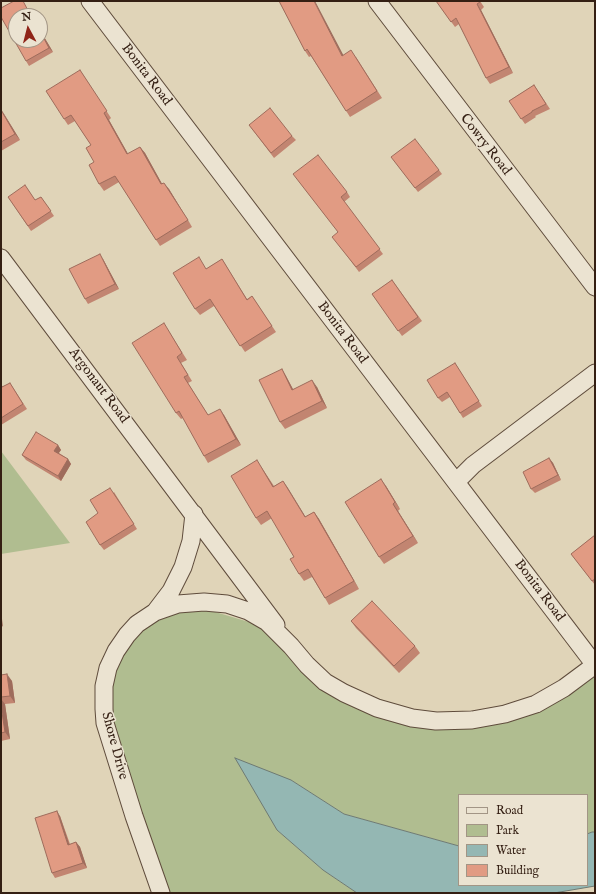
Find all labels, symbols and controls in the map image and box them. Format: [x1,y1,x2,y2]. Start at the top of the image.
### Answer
north arrow [8,8,48,48]
text: N [21,10,32,25]
street label: Bonita Road [117,41,175,109]
street label: Cowry Road [456,111,514,179]
street label: Bonita Road [313,299,371,367]
street label: Argonaut Road [64,345,132,427]
street label: Bonita Road [510,557,568,625]
street label: Shore Drive [97,710,131,782]
legend [458,794,588,886]
text: Road [496,803,523,818]
text: Park [496,823,519,838]
text: Water [496,843,526,858]
text: Building [496,863,539,878]

